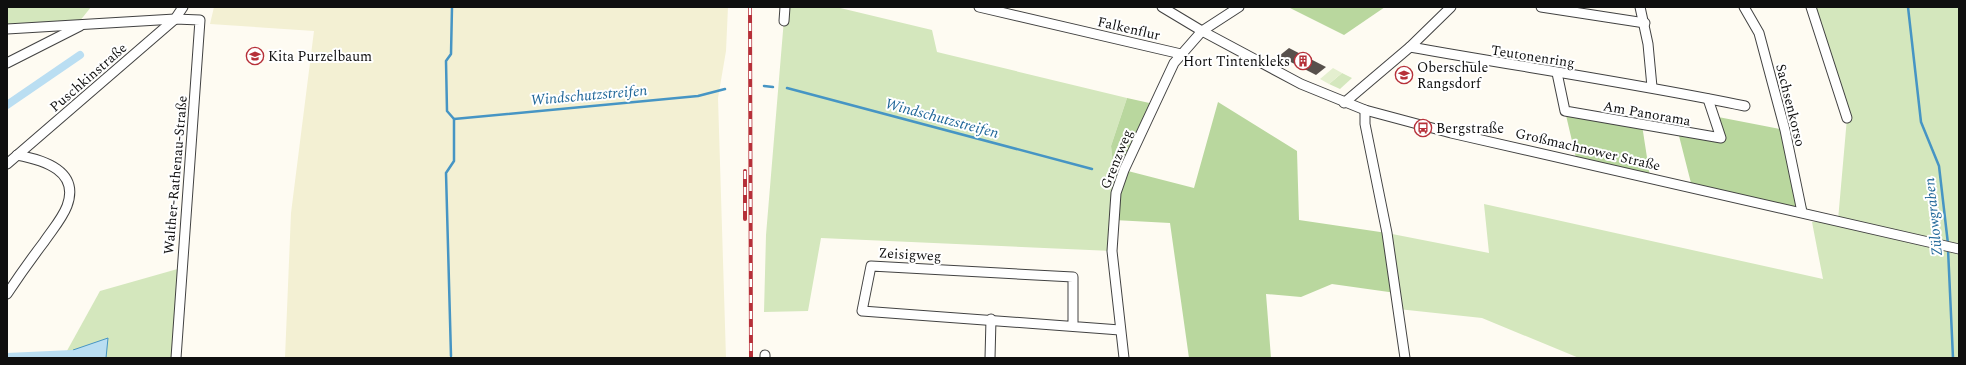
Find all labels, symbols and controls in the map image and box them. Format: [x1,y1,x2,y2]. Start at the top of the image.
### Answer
street label: Falkenflur [1095,11,1163,46]
street label: Puschkinstraße [45,38,132,117]
street label: Teutonenring [1489,40,1576,73]
school or university icon: Kita Purzelbaum [245,46,265,66]
place label: Kita Purzelbaum [268,46,372,67]
place label: Hort Tintenkleks [1183,51,1290,72]
building icon: Hort Tintenkleks [1293,51,1313,71]
place label: Oberschule Rangsdorf [1417,57,1488,94]
street label: Sachsenkorso [1770,62,1811,149]
school or university icon: Oberschule Rangsdorf [1394,65,1414,85]
water label: Windschutzstreifen [530,79,648,112]
water label: Windschutzstreifen [882,92,1001,145]
street label: Walther-Rathenau-Straße [158,94,193,255]
street label: Am Panorama [1601,95,1693,132]
bus stop icon: Bergstraße [1413,118,1433,138]
place label: Bergstraße [1436,118,1504,139]
street label: Großmachnower Straße [1513,123,1663,176]
street label: Grenzweg [1095,126,1138,192]
water label: Zülowgraben [1918,177,1949,257]
street label: Zeisigweg [878,242,942,267]

